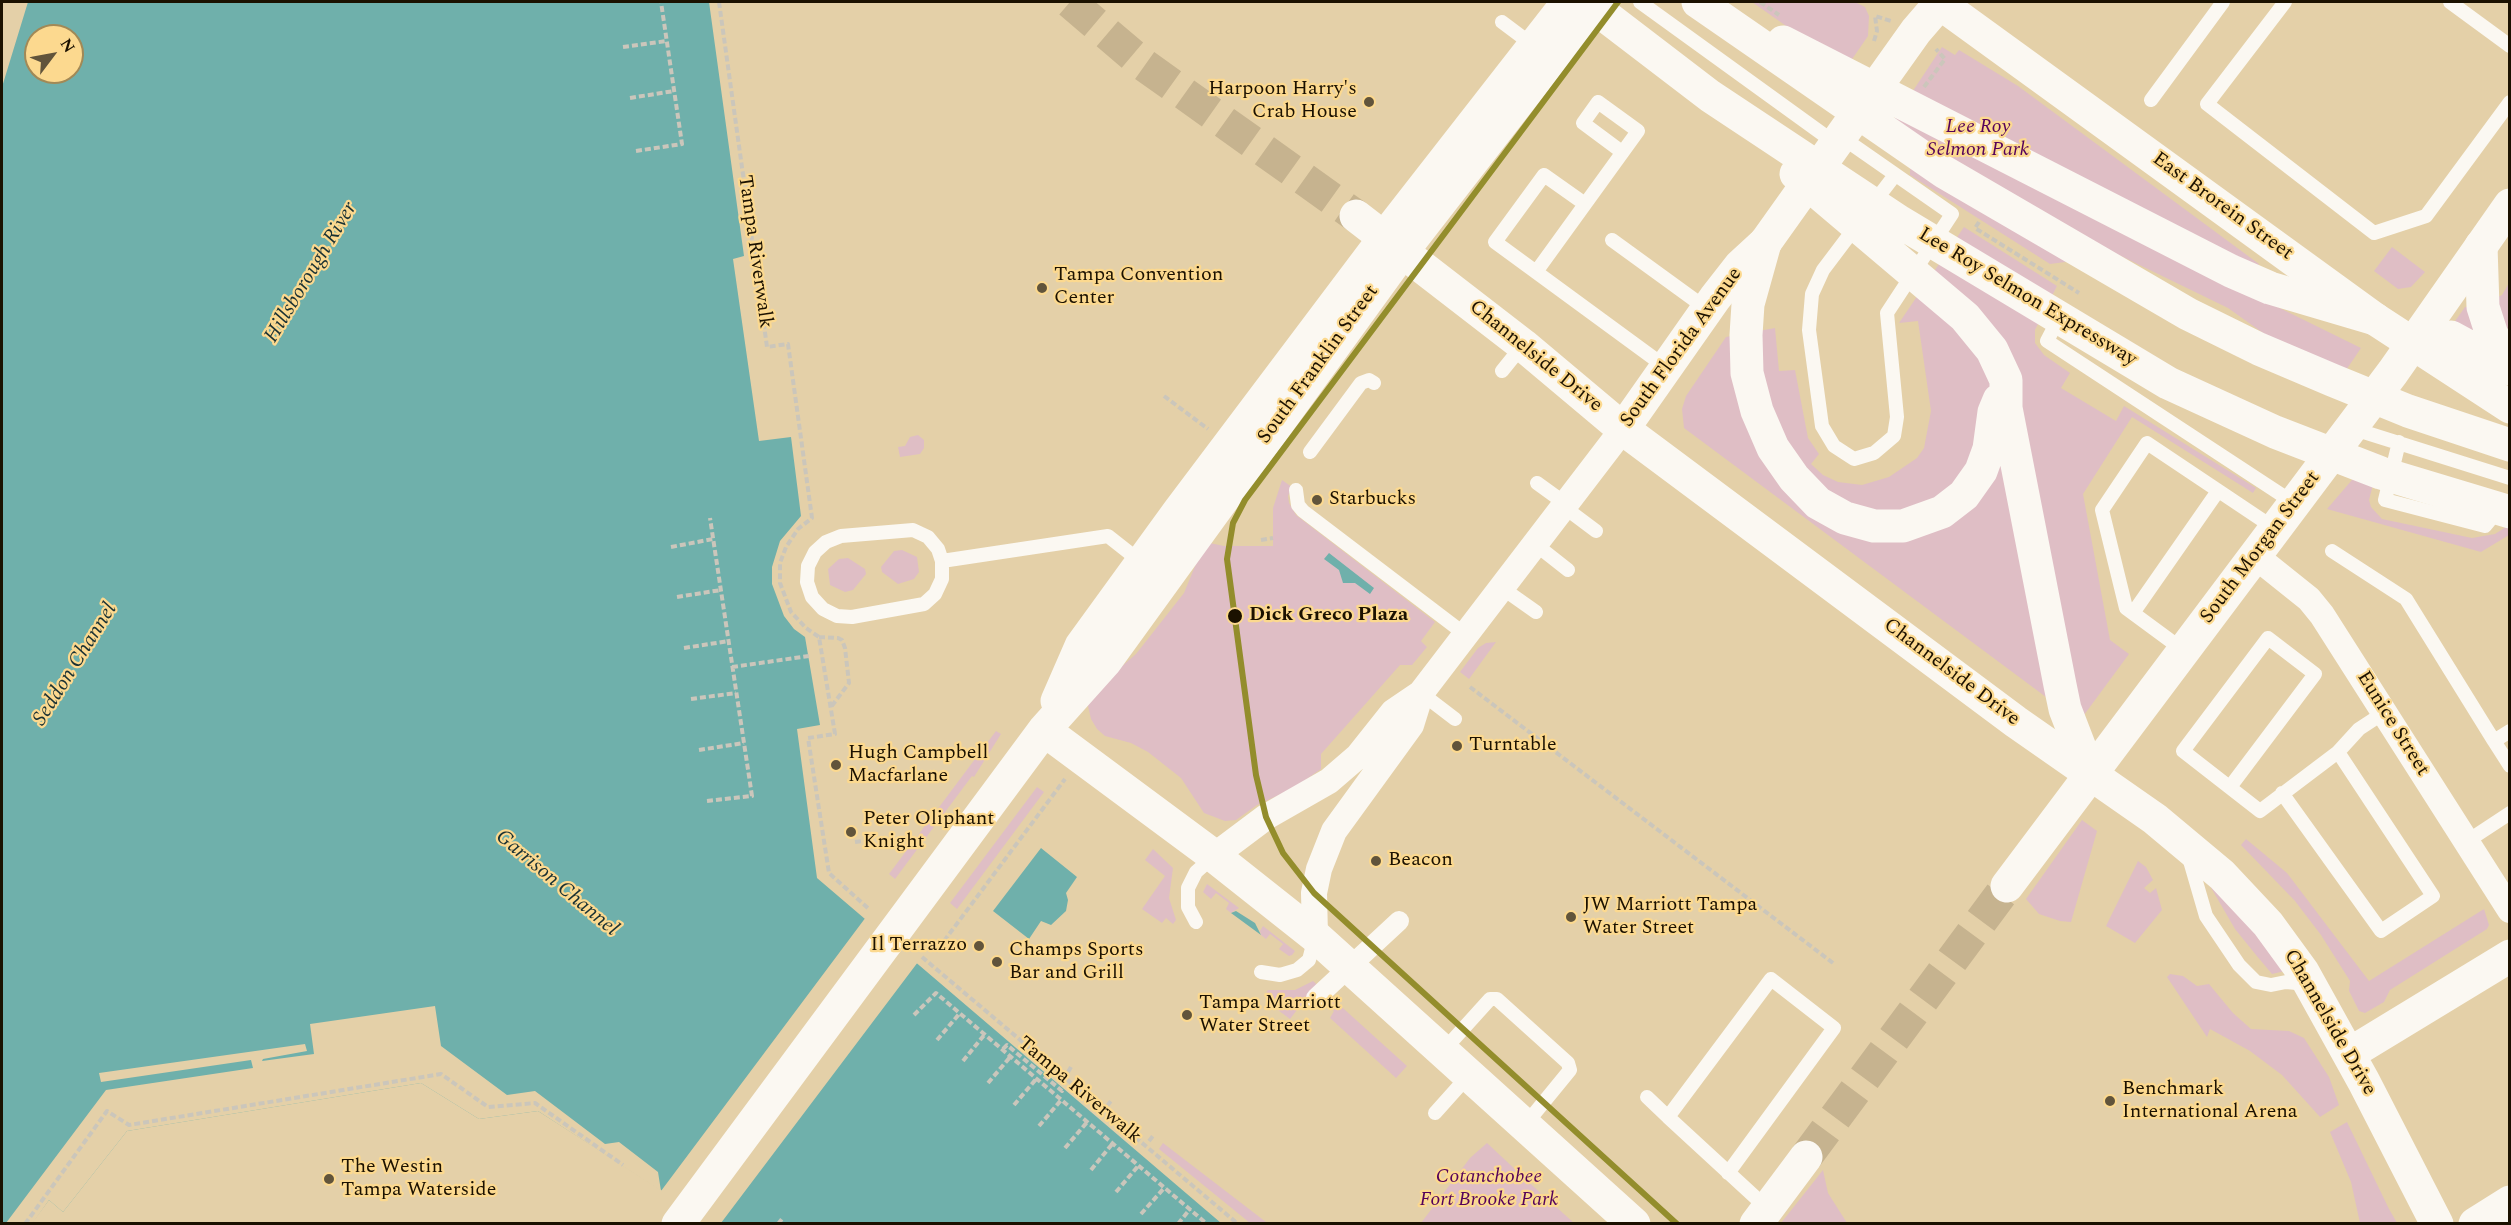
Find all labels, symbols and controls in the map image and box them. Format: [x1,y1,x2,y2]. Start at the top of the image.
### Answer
north arrow [24,24,84,84]
text: N [54,34,81,57]
place label: Harpoon Harry's Crab House [1208,78,1357,125]
marker: Harpoon Harry's Crab House [1362,95,1376,109]
park label: Lee Roy Selmon Park [1927,116,2029,163]
street label: East Brorein Street [2147,148,2297,266]
street label: Tampa Riverwalk [731,174,777,330]
water label: Hillsborough River [260,198,364,348]
street label: Lee Roy Selmon Expressway [1914,223,2140,373]
street label: South Florida Avenue [1616,263,1748,433]
place label: Tampa Convention Center [1054,264,1223,311]
marker: Tampa Convention Center [1035,281,1049,295]
street label: South Franklin Street [1253,281,1385,449]
street label: Channelside Drive [1464,296,1606,418]
street label: South Morgan Street [2196,467,2326,629]
place label: Starbucks [1329,488,1416,512]
marker: Starbucks [1310,493,1324,507]
water label: Seddon Channel [28,599,124,731]
place label: Dick Greco Plaza [1249,604,1408,628]
marker: Dick Greco Plaza [1226,607,1244,625]
street label: Channelside Drive [1878,614,2024,732]
street label: Eunice Street [2350,667,2434,781]
place label: Turntable [1469,734,1557,758]
marker: Turntable [1450,739,1464,753]
place label: Hugh Campbell Macfarlane [848,742,988,789]
marker: Hugh Campbell Macfarlane [829,758,843,772]
place label: Peter Oliphant Knight [863,808,994,855]
water label: Garrison Channel [489,825,623,943]
marker: Peter Oliphant Knight [844,825,858,839]
place label: Beacon [1388,849,1453,873]
marker: Beacon [1369,854,1383,868]
place label: JW Marriott Tampa Water Street [1583,894,1757,941]
marker: JW Marriott Tampa Water Street [1564,910,1578,924]
place label: Il Terrazzo [871,934,967,958]
marker: Il Terrazzo [972,939,986,953]
place label: Champs Sports Bar and Grill [1009,939,1144,986]
street label: Channelside Drive [2278,946,2380,1100]
marker: Champs Sports Bar and Grill [990,955,1004,969]
place label: Tampa Marriott Water Street [1199,992,1341,1039]
marker: Tampa Marriott Water Street [1180,1008,1194,1022]
street label: Tampa Riverwalk [1012,1032,1146,1150]
place label: Benchmark International Arena [2122,1078,2298,1125]
marker: Benchmark International Arena [2103,1094,2117,1108]
place label: The Westin Tampa Waterside [341,1156,496,1203]
park label: Cotanchobee Fort Brooke Park [1420,1166,1558,1213]
marker: The Westin Tampa Waterside [322,1172,336,1186]

